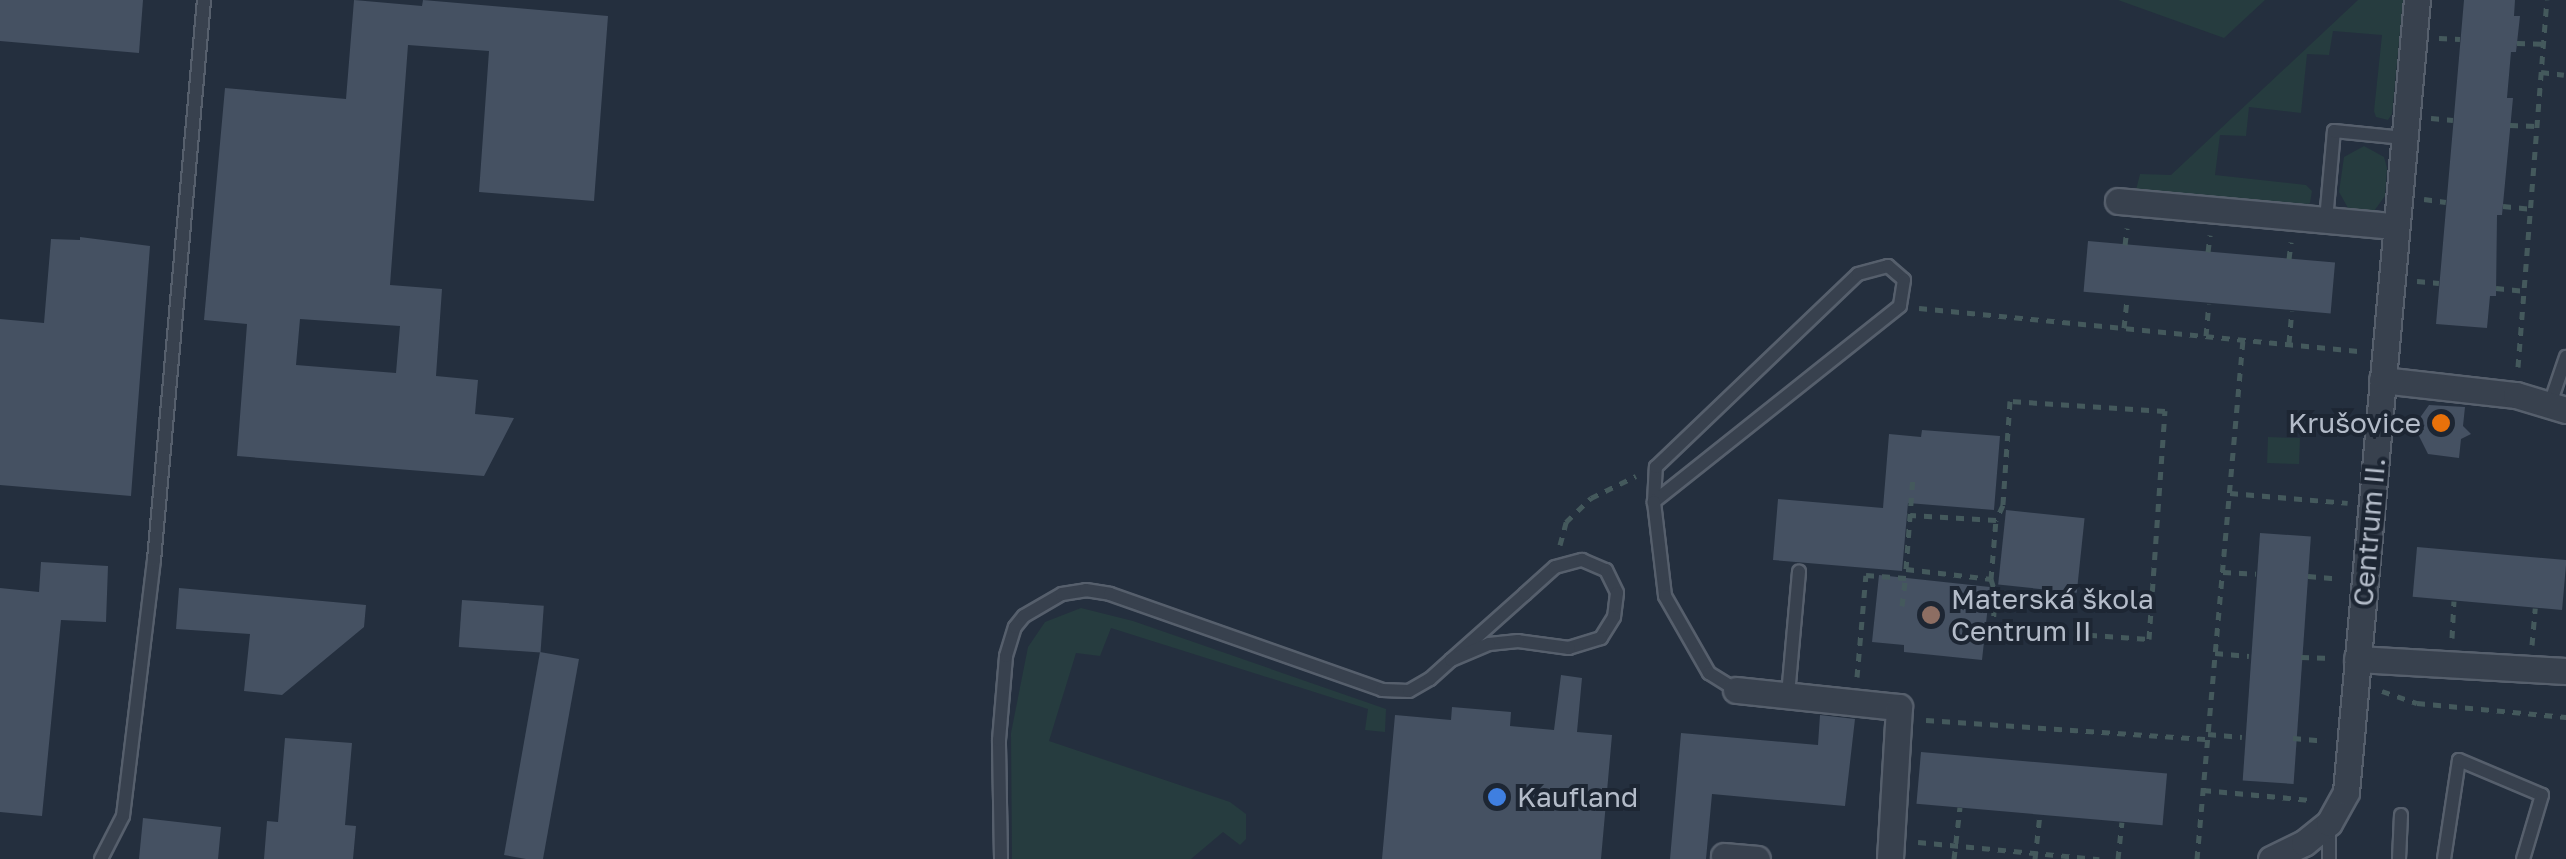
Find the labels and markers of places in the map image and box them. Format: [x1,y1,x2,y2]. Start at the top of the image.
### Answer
place label: Krušovice [2288,406,2421,440]
marker: Krušovice [2430,412,2452,434]
place label: Materská škola Centrum II [1951,582,2154,648]
marker: Materská škola Centrum II [1920,604,1942,626]
place label: Kaufland [1517,780,1638,814]
marker: Kaufland [1486,786,1508,808]

